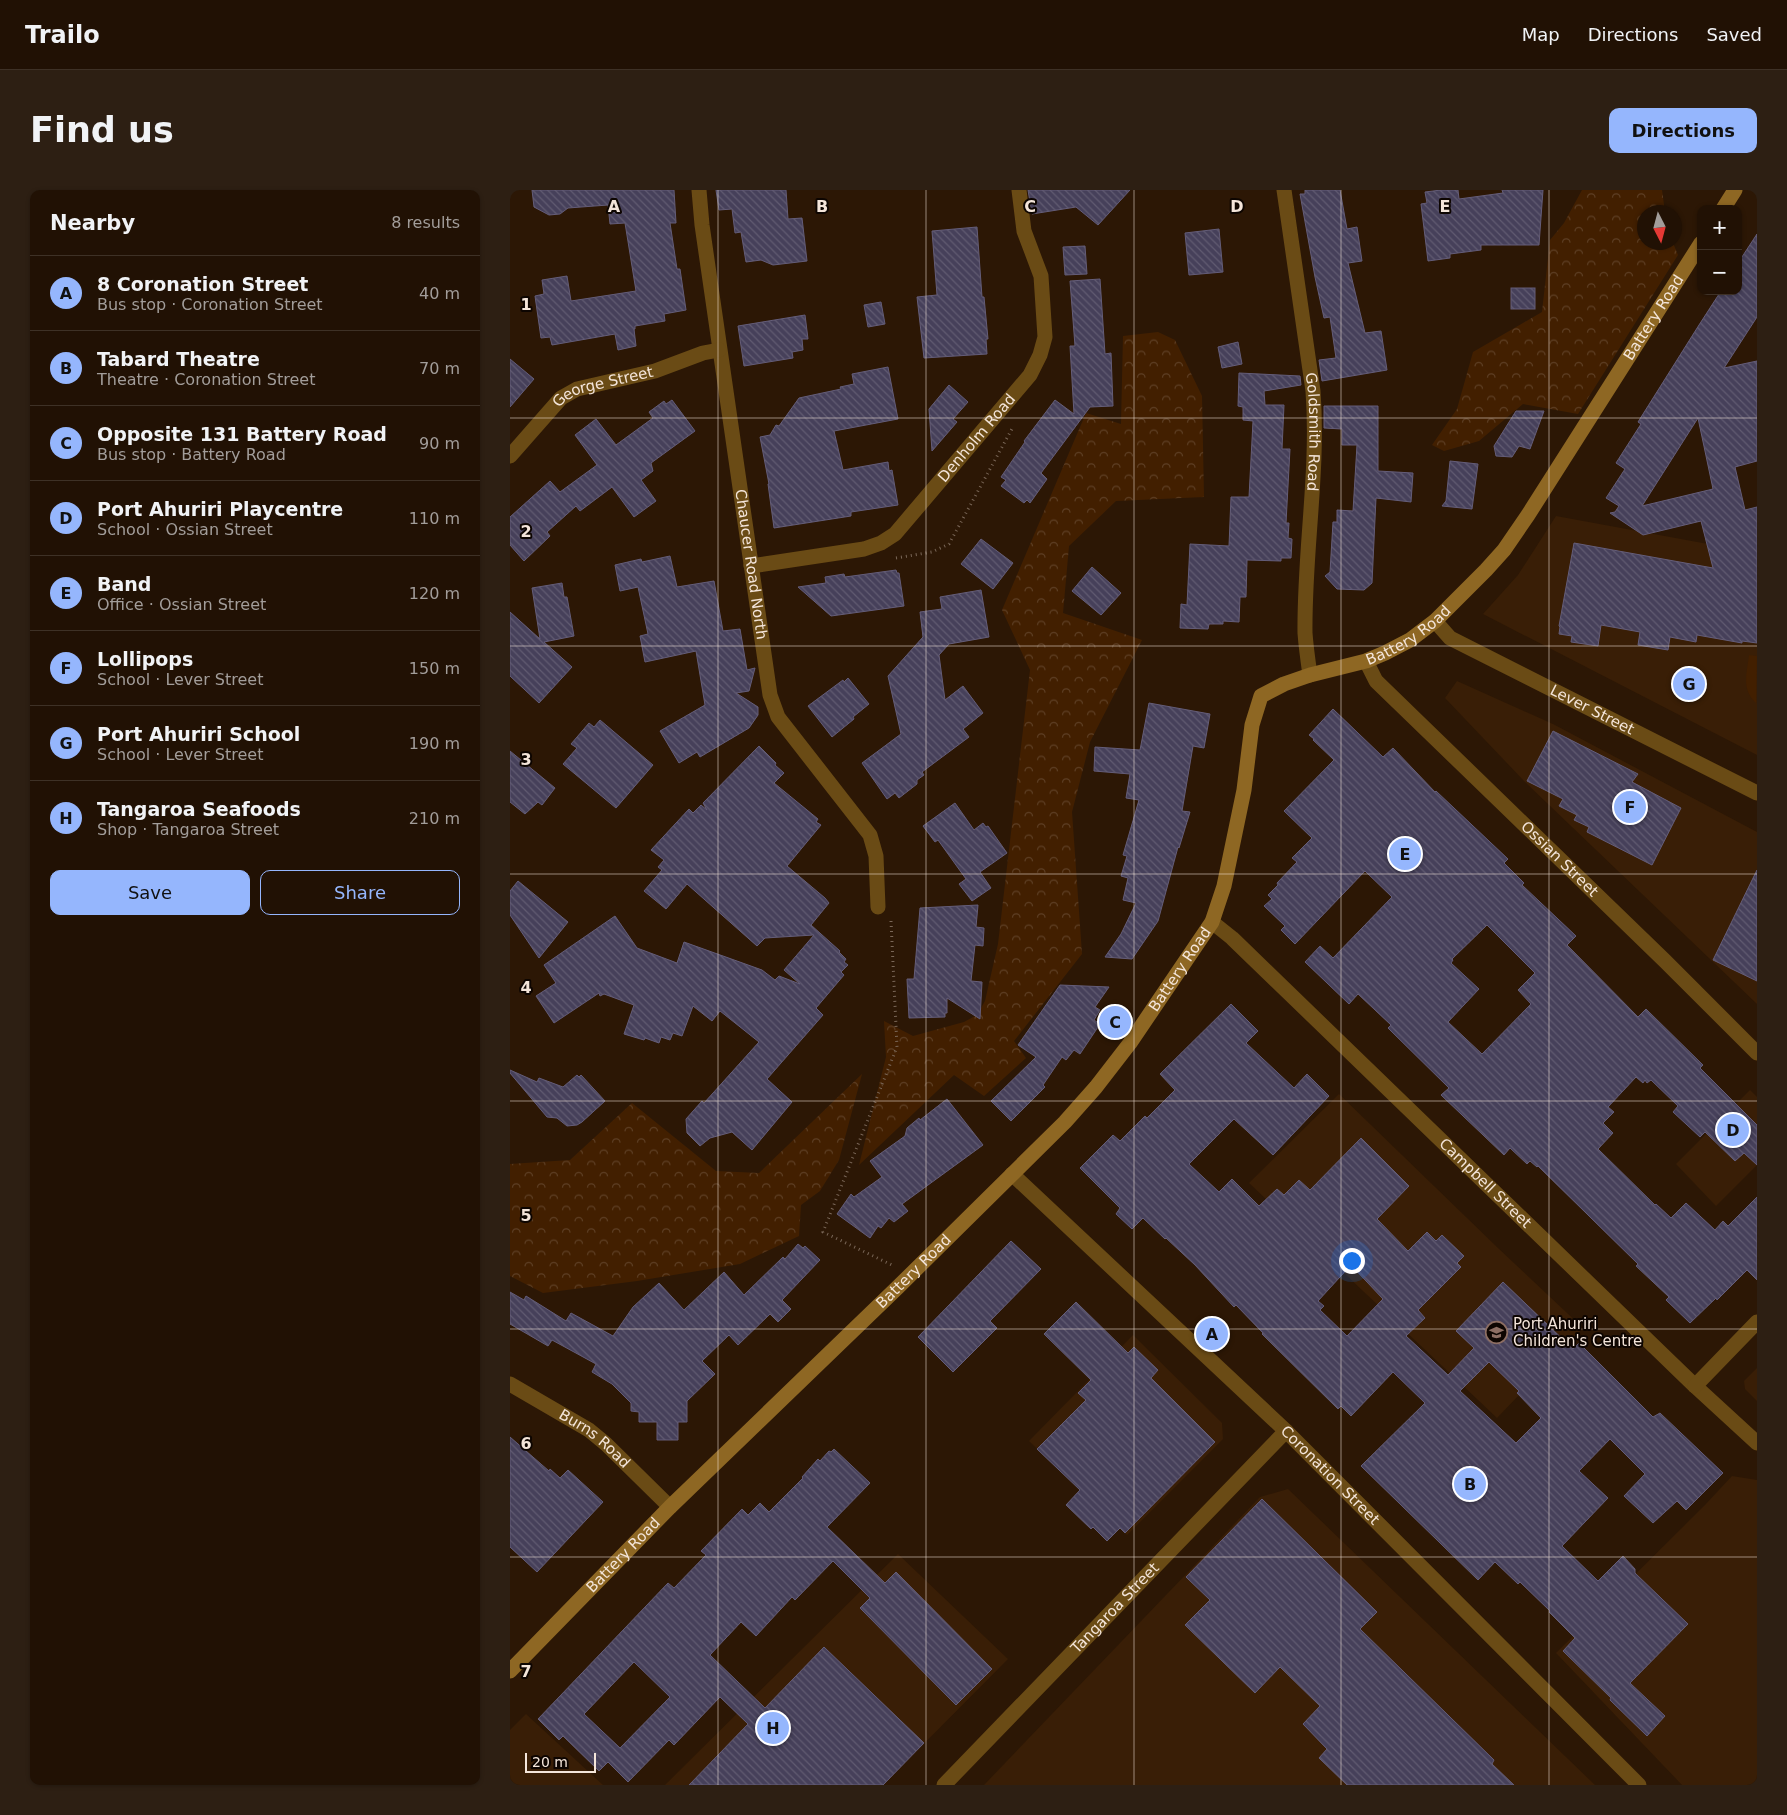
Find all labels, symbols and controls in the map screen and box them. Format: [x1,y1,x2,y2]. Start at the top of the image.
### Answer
text: Trailo [25,21,100,49]
text: Map [1522,24,1560,45]
text: Directions [1588,24,1678,45]
text: Saved [1706,24,1762,45]
button: Directions [1609,108,1757,153]
text: Find us [30,110,174,150]
text: A [608,197,621,216]
text: B [816,197,828,216]
text: C [1024,197,1036,216]
text: D [1230,197,1244,216]
text: E [1440,197,1450,216]
north arrow [1637,205,1682,250]
map controls [1697,205,1742,295]
button: + [1697,205,1742,250]
text: Nearby [50,211,135,235]
text: 8 results [391,213,460,232]
button: − [1697,250,1742,295]
street label: Battery Road [1620,271,1688,364]
text: 8 Coronation Street [97,273,308,295]
text: A [60,284,72,303]
text: 40 m [419,284,460,303]
text: Bus stop · Coronation Street [97,295,323,314]
text: 1 [520,295,532,314]
text: Tabard Theatre [97,348,260,370]
text: B [60,359,72,378]
text: 70 m [419,359,460,378]
street label: George Street [548,363,655,411]
text: Theatre · Coronation Street [97,370,315,389]
street label: Goldsmith Road [1301,371,1323,492]
street label: Denholm Road [934,390,1019,486]
text: Opposite 131 Battery Road [97,423,387,445]
text: C [60,434,72,453]
text: 90 m [419,434,460,453]
text: Bus stop · Battery Road [97,445,286,464]
street label: Chaucer Road North [731,488,771,641]
text: Port Ahuriri Playcentre [97,498,343,520]
text: D [59,509,73,528]
text: 110 m [409,509,460,528]
text: School · Ossian Street [97,520,273,539]
text: 2 [520,522,532,541]
text: Band [97,573,151,595]
text: E [61,584,71,603]
text: 120 m [409,584,460,603]
text: Office · Ossian Street [97,595,266,614]
street label: Battery Road [1363,602,1454,669]
text: Lollipops [97,648,193,670]
text: F [61,659,71,678]
text: 150 m [409,659,460,678]
pin: G [1673,665,1705,703]
text: School · Lever Street [97,670,263,689]
street label: Lever Street [1547,681,1637,739]
text: Port Ahuriri School [97,723,300,745]
text: G [59,734,73,753]
text: 190 m [409,734,460,753]
text: School · Lever Street [97,745,263,764]
text: 3 [520,750,532,769]
pin: F [1614,788,1646,826]
text: Tangaroa Seafoods [97,798,301,820]
text: H [59,809,73,828]
text: 210 m [409,809,460,828]
street label: Ossian Street [1517,817,1602,900]
text: Shop · Tangaroa Street [97,820,279,839]
pin: E [1389,835,1421,873]
button: Save [50,870,250,915]
button: Share [260,870,460,915]
street label: Battery Road [1145,924,1215,1015]
text: 4 [520,978,532,997]
pin: C [1099,1003,1131,1041]
pin: D [1717,1111,1749,1149]
street label: Campbell Street [1435,1134,1535,1232]
text: 5 [520,1206,532,1225]
street label: Battery Road [872,1231,955,1312]
your location [1339,1248,1365,1274]
pin: A [1196,1315,1228,1353]
place label: Port Ahuriri Children's Centre [1513,1315,1642,1350]
school or university icon: Port Ahuriri Children's Centre [1485,1321,1509,1345]
street label: Burns Road [556,1406,634,1472]
street label: Coronation Street [1277,1422,1383,1529]
text: 6 [520,1434,532,1453]
pin: B [1454,1465,1486,1503]
street label: Battery Road [582,1514,664,1596]
street label: Tangaroa Street [1066,1559,1163,1658]
text: 7 [520,1662,532,1681]
pin: H [757,1709,789,1747]
scale bar [525,1750,596,1773]
text: 20 m [532,1754,568,1770]

